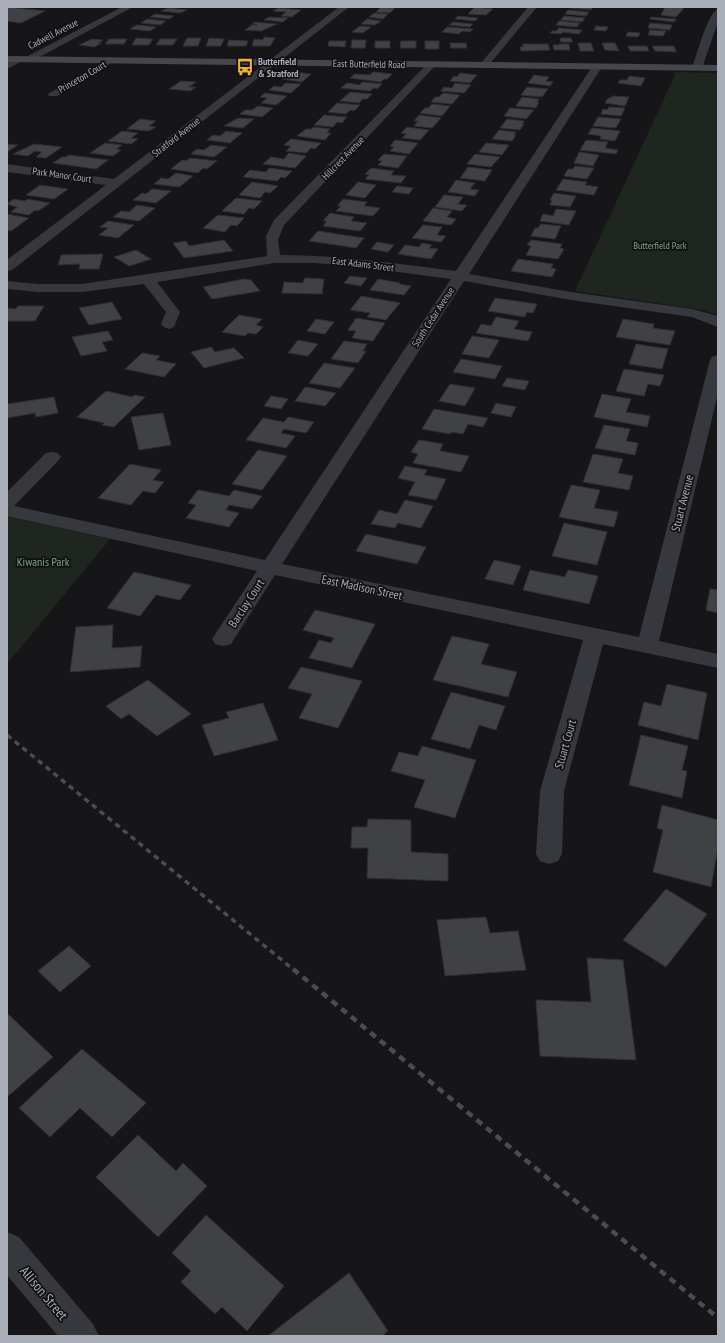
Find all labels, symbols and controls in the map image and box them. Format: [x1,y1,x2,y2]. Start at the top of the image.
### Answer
street label: Cadwell Avenue [26,16,80,52]
place label: Butterfield & Stratford [258,55,299,80]
bus stop icon: Butterfield & Stratford [235,57,255,77]
street label: East Butterfield Road [333,57,405,71]
street label: Princeton Court [56,58,109,96]
street label: Stratford Avenue [149,114,203,160]
street label: Hillcrest Avenue [319,133,367,183]
street label: Park Manor Court [32,164,93,186]
park label: Butterfield Park [633,239,687,252]
street label: East Adams Street [331,254,395,274]
street label: South Cedar Avenue [409,285,457,349]
street label: Stuart Avenue [668,473,696,533]
park label: Kiwanis Park [17,554,70,569]
street label: East Madison Street [320,571,404,603]
street label: Barclay Court [225,575,268,630]
street label: Stuart Court [551,717,579,770]
street label: Allison Street [16,1262,72,1324]

